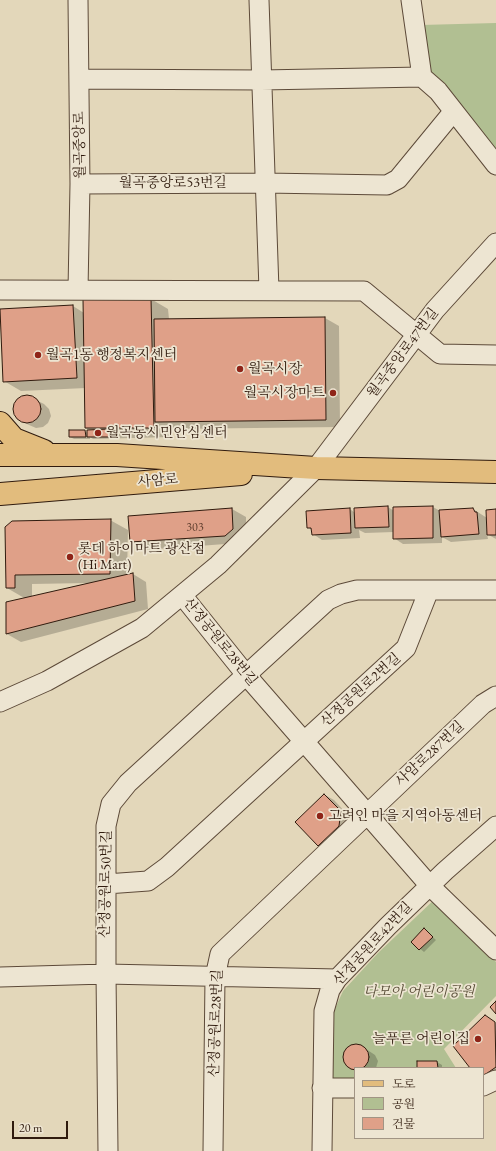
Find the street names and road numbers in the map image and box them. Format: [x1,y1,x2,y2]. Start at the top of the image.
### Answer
street label: 월곡중앙로 [71,111,89,179]
street label: 월곡중앙로53번길 [119,175,227,191]
street label: 월곡중앙로47번길 [364,305,442,401]
street label: 사암로 [137,471,179,491]
street label: 산정공원로28번길 [179,595,261,689]
street label: 산정공원로2번길 [318,650,404,730]
street label: 사암로287번길 [392,718,468,790]
street label: 산정공원로50번길 [97,830,115,938]
street label: 산정공원로42번길 [330,899,416,989]
street label: 산정공원로28번길 [206,969,226,1077]

